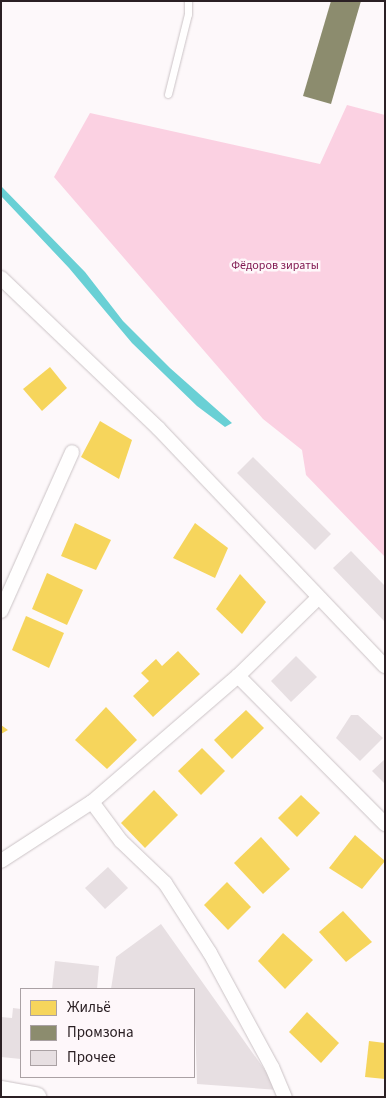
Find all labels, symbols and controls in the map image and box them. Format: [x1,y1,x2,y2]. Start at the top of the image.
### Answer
park label: Фёдоров зираты [231,259,319,273]
legend [20,988,195,1078]
text: Жильё [67,997,111,1018]
text: Промзона [67,1022,134,1043]
text: Прочее [67,1047,116,1068]

